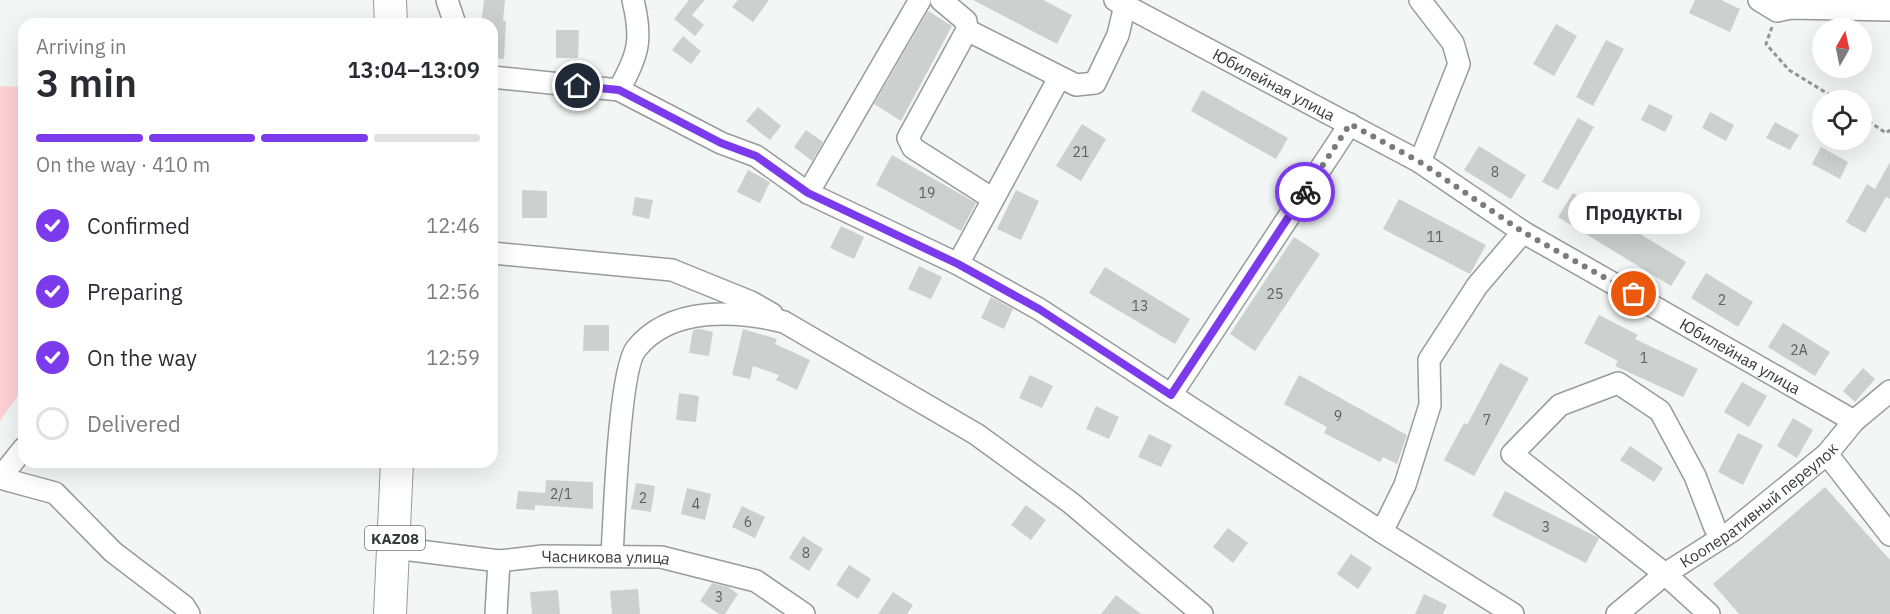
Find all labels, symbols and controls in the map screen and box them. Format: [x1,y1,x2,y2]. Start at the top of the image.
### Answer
north arrow [1812,18,1872,78]
map controls [1812,18,1872,150]
text: Arriving in [36,33,126,60]
street label: Юбилейная улица [1209,44,1339,125]
text: 13:04–13:09 [347,55,480,84]
text: 3 min [36,57,137,108]
pin [552,60,603,111]
icon: home [561,69,594,102]
button: locate [1812,90,1872,150]
house number: 21 [1073,143,1089,161]
text: On the way · 410 m [36,151,210,178]
courier [1275,162,1335,222]
house number: 8 [1491,163,1499,181]
icon: bike [1289,176,1322,209]
house number: 19 [919,184,935,202]
callout: Продукты [1568,192,1700,234]
text: Продукты [1585,199,1683,226]
icon: check [36,209,69,242]
text: Confirmed [87,211,190,240]
text: 12:46 [426,212,480,239]
house number: 11 [1427,228,1443,246]
pin [1608,268,1659,319]
icon: check [36,275,69,308]
text: Preparing [87,277,182,306]
icon: bag [1617,277,1650,310]
text: 12:56 [426,278,480,305]
house number: 25 [1267,285,1283,303]
house number: 2 [1718,291,1726,309]
house number: 13 [1132,297,1148,315]
street label: Юбилейная улица [1676,314,1804,399]
icon: check [36,341,69,374]
house number: 2А [1790,341,1808,359]
text: On the way [87,343,197,372]
text: 12:59 [426,344,480,371]
house number: 1 [1640,349,1648,367]
house number: 9 [1334,407,1342,425]
text: Delivered [87,409,181,438]
house number: 7 [1483,411,1491,429]
street label: Кооперативный переулок [1676,438,1842,572]
house number: 2/1 [550,485,572,503]
house number: 2 [639,489,647,507]
house number: 4 [692,495,700,513]
house number: 6 [744,513,752,531]
house number: 3 [1542,518,1550,536]
road number: KAZ08 [365,526,425,550]
house number: 8 [802,544,810,562]
street label: Часникова улица [541,546,673,569]
house number: 3 [715,588,723,606]

